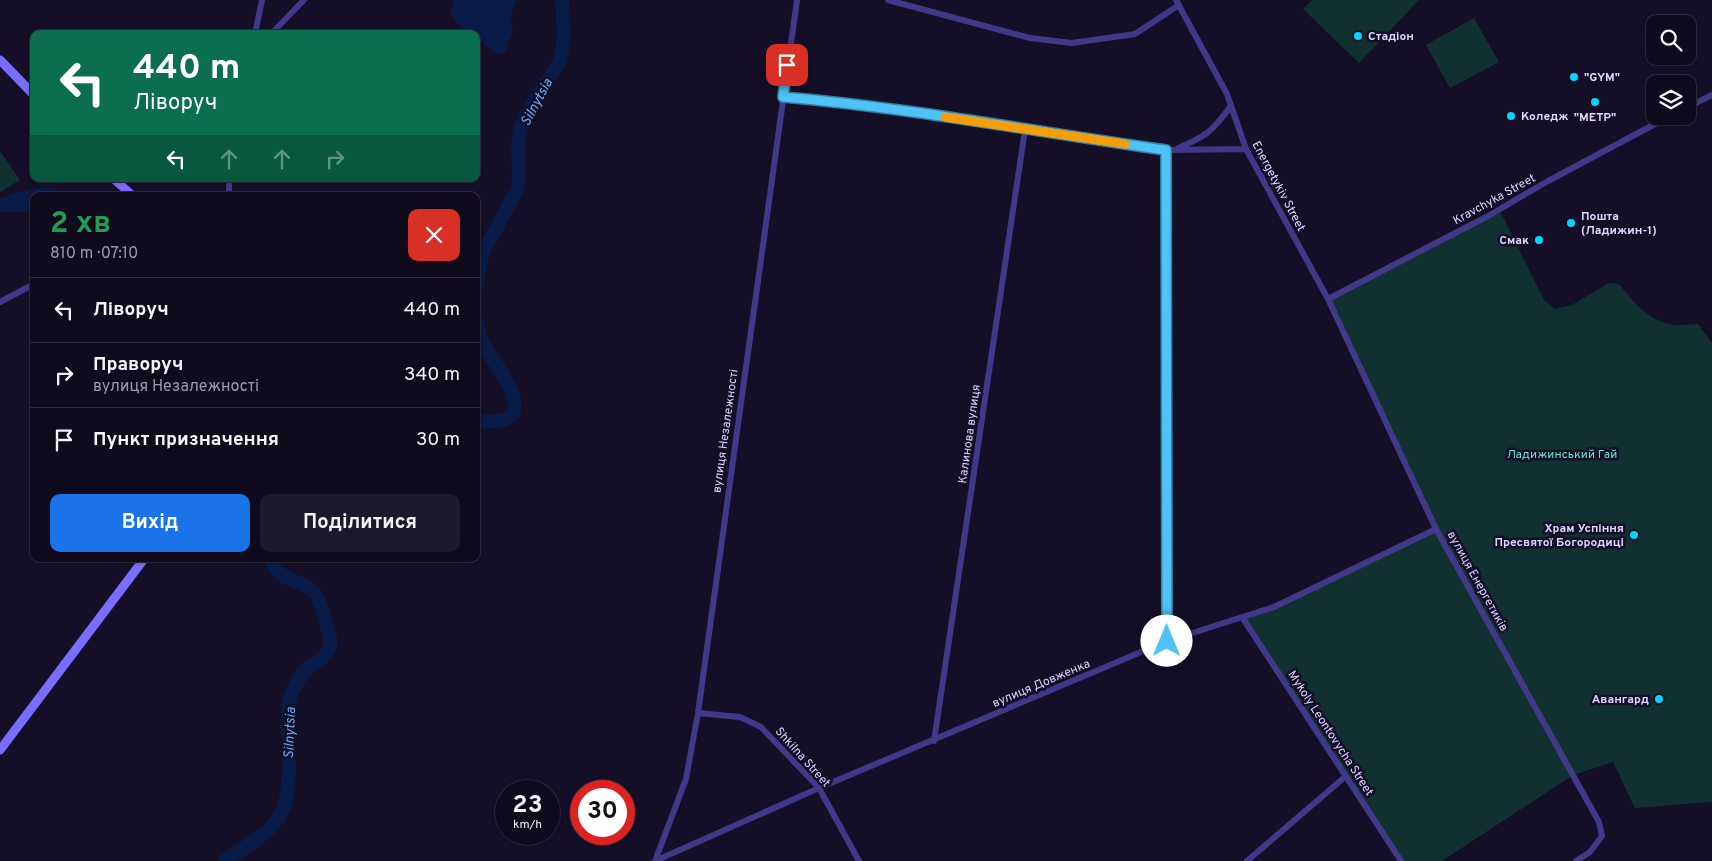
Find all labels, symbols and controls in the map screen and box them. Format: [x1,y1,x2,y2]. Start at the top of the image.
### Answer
map controls [1646,15,1696,125]
button: search [1646,15,1696,65]
place label: Стадіон [1368,29,1414,45]
marker: Стадіон [1352,30,1364,42]
pin [766,44,808,86]
text: 440 m [133,47,240,91]
icon: left [50,50,115,115]
icon: arrive [773,51,801,79]
place label: "GYM" [1584,70,1620,86]
marker: "GYM" [1568,71,1580,83]
water label: Silnytsia [518,75,557,129]
button: layers [1646,75,1696,125]
text: Ліворуч [133,90,217,117]
marker: "МЕТР" [1589,96,1601,108]
place label: Коледж [1521,109,1569,125]
marker: Коледж [1505,110,1517,122]
place label: "МЕТР" [1574,110,1616,126]
street label: Energetykiv Street [1248,139,1309,234]
icon: left [162,145,190,173]
icon: ahead [215,145,243,173]
icon: ahead [268,145,296,173]
icon: right [321,145,349,173]
street label: Kravchyka Street [1450,171,1539,229]
text: 2 хв [50,206,111,243]
button: close [408,209,460,261]
place label: Пошта (Ладижин-1) [1581,209,1657,239]
marker: Пошта (Ладижин-1) [1565,217,1577,229]
place label: Смак [1499,233,1529,249]
marker: Смак [1533,234,1545,246]
text: 810 m · 07:10 [50,244,138,264]
icon: left [50,296,78,324]
text: Ліворуч [93,298,169,322]
text: 440 m [404,298,460,322]
text: Праворуч [93,353,184,377]
icon: right [50,361,78,389]
text: 340 m [404,363,460,387]
street label: вулиця Незалежності [709,368,743,494]
text: вулиця Незалежності [93,377,259,397]
street label: Калинова вулиця [955,384,985,485]
icon: arrive [50,426,78,454]
text: Пункт призначення [93,428,279,452]
text: 30 m [416,428,460,452]
park label: Ладижинський Гай [1507,447,1617,463]
button: Вихід [50,494,250,552]
button: Поділитися [260,494,460,552]
place label: Храм Успіння Пресвятої Богородиці [1494,521,1624,551]
street label: вулиця Енергетиків [1443,528,1511,635]
marker: Храм Успіння Пресвятої Богородиці [1628,529,1640,541]
position arrow [1140,614,1192,666]
street label: вулиця Довженка [990,656,1093,712]
street label: Mykoly Leontovycha Street [1284,668,1377,799]
place label: Авангард [1592,692,1649,708]
marker: Авангард [1653,693,1665,705]
water label: Silnytsia [281,706,300,759]
street label: Shkilna Street [771,724,833,791]
speed limit sign: 30 [570,780,635,845]
text: 23 [512,790,543,822]
text: km/h [513,817,542,833]

